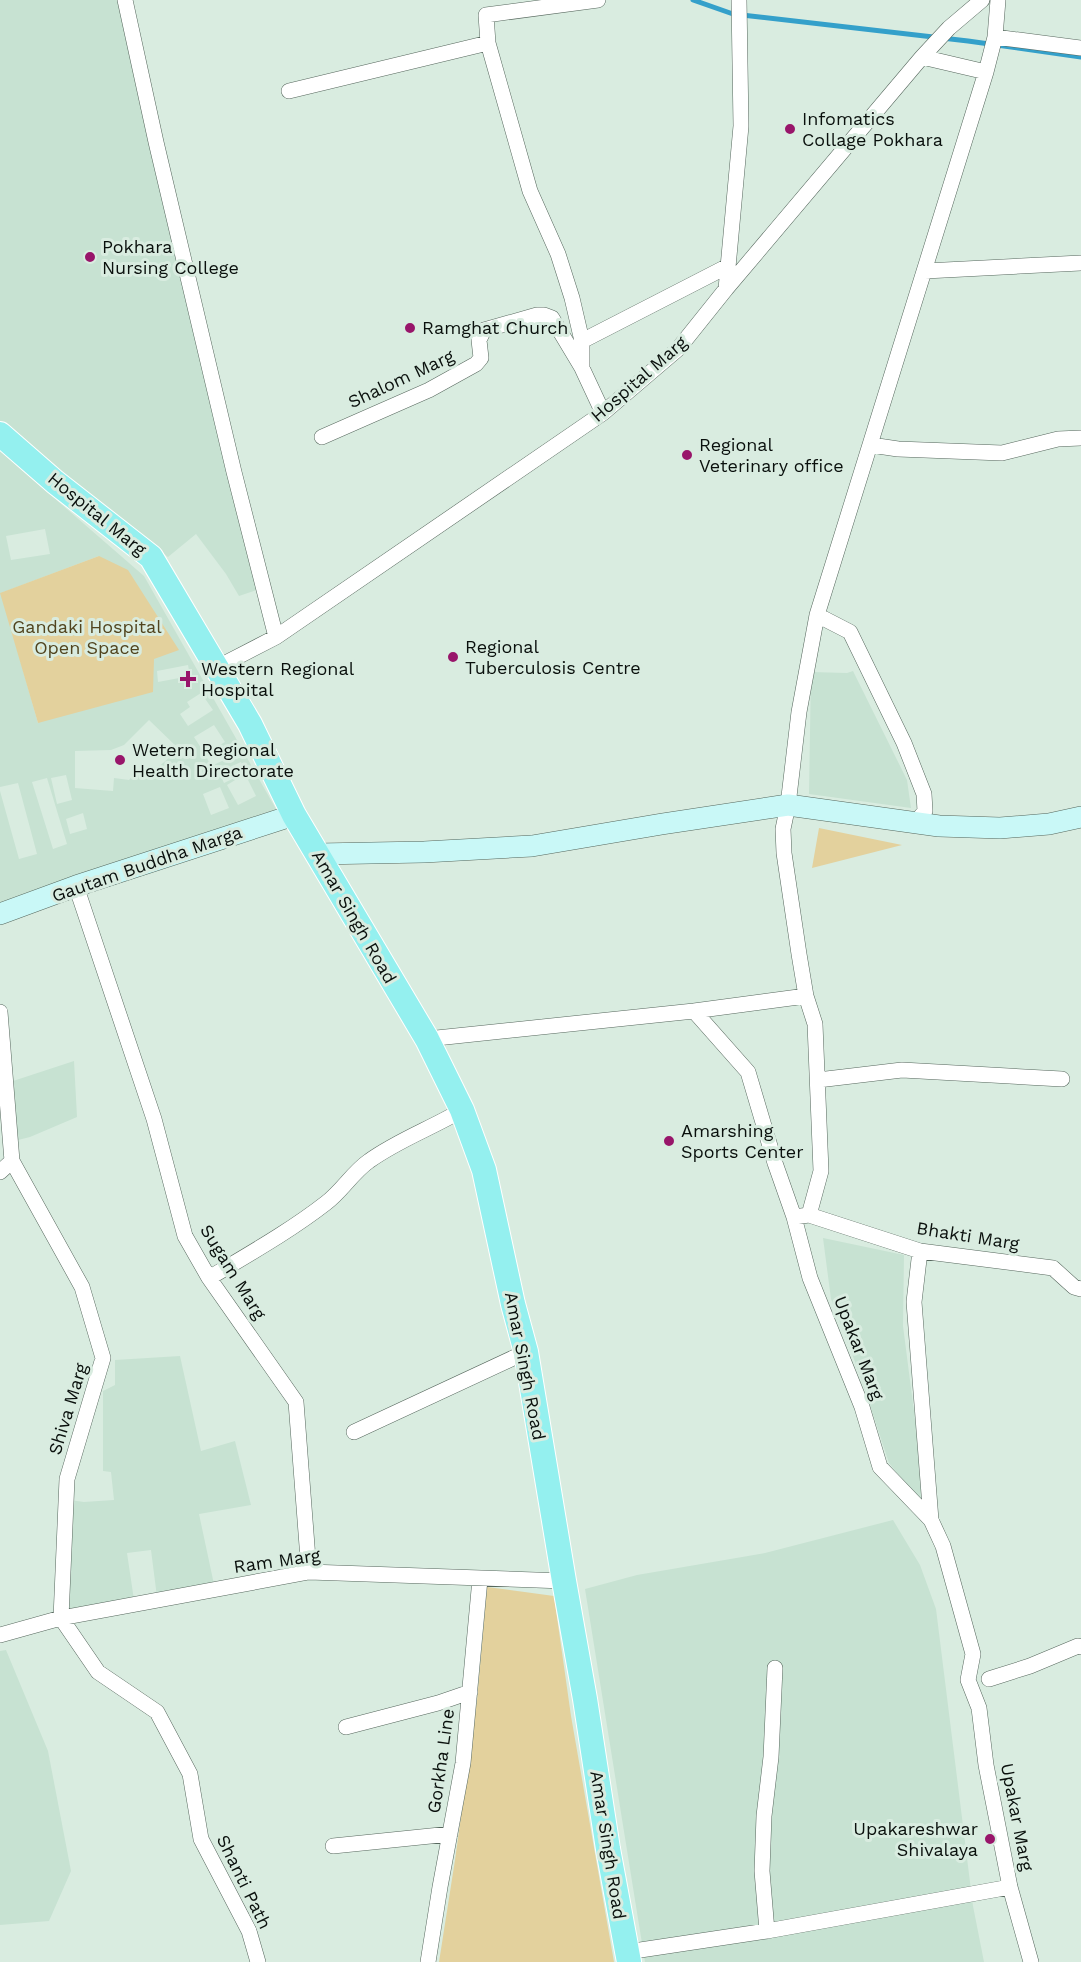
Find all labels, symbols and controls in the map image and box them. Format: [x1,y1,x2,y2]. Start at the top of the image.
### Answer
place label: Infomatics Collage Pokhara [802,108,943,150]
marker: Infomatics Collage Pokhara [783,122,797,136]
place label: Pokhara Nursing College [102,236,239,278]
marker: Pokhara Nursing College [83,250,97,264]
place label: Ramghat Church [422,317,568,338]
marker: Ramghat Church [403,321,417,335]
street label: Hospital Marg [586,331,691,426]
street label: Shalom Marg [345,345,457,412]
place label: Regional Veterinary office [699,434,844,476]
marker: Regional Veterinary office [680,448,694,462]
street label: Hospital Marg [44,468,151,560]
park label: Gandaki Hospital Open Space [12,616,162,658]
place label: Regional Tuberculosis Centre [465,636,641,678]
marker: Regional Tuberculosis Centre [446,650,460,664]
place label: Western Regional Hospital [201,658,355,700]
marker: Western Regional Hospital [179,670,197,688]
place label: Wetern Regional Health Directorate [132,739,294,781]
marker: Wetern Regional Health Directorate [113,753,127,767]
street label: Gautam Buddha Marga [49,821,245,906]
street label: Amar Singh Road [308,846,401,987]
place label: Amarshing Sports Center [681,1120,804,1162]
marker: Amarshing Sports Center [662,1134,676,1148]
street label: Bhakti Marg [915,1217,1021,1254]
street label: Sugam Marg [196,1221,271,1323]
street label: Amar Singh Road [501,1290,550,1442]
street label: Upakar Marg [830,1293,889,1403]
street label: Shiva Marg [44,1360,91,1457]
street label: Ram Marg [232,1544,322,1577]
street label: Gorkha Line [423,1707,458,1815]
street label: Upakar Marg [997,1761,1038,1873]
street label: Amar Singh Road [586,1769,631,1921]
place label: Upakareshwar Shivalaya [853,1818,978,1860]
street label: Shanti Path [213,1831,276,1932]
marker: Upakareshwar Shivalaya [983,1832,997,1846]

